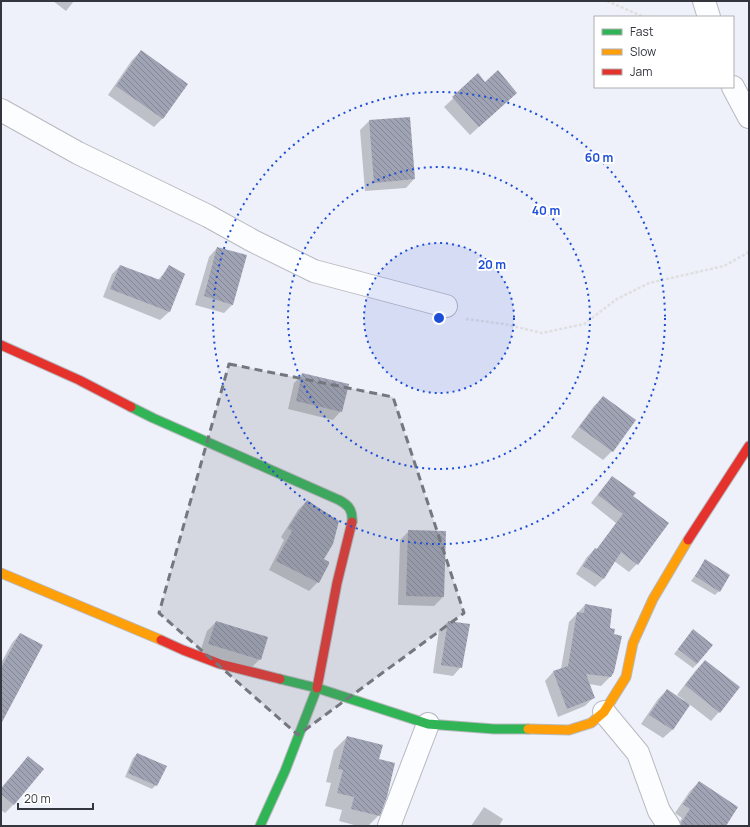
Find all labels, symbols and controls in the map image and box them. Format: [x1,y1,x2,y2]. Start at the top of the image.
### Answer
legend [594,16,734,88]
text: Fast [630,23,654,40]
text: Slow [630,43,656,60]
text: Jam [630,63,652,80]
text: 60 m [585,149,613,166]
text: 40 m [532,202,560,219]
text: 20 m [478,256,506,273]
centre of rings [432,311,446,325]
scale bar [18,785,93,811]
text: 20 m [24,790,51,807]

